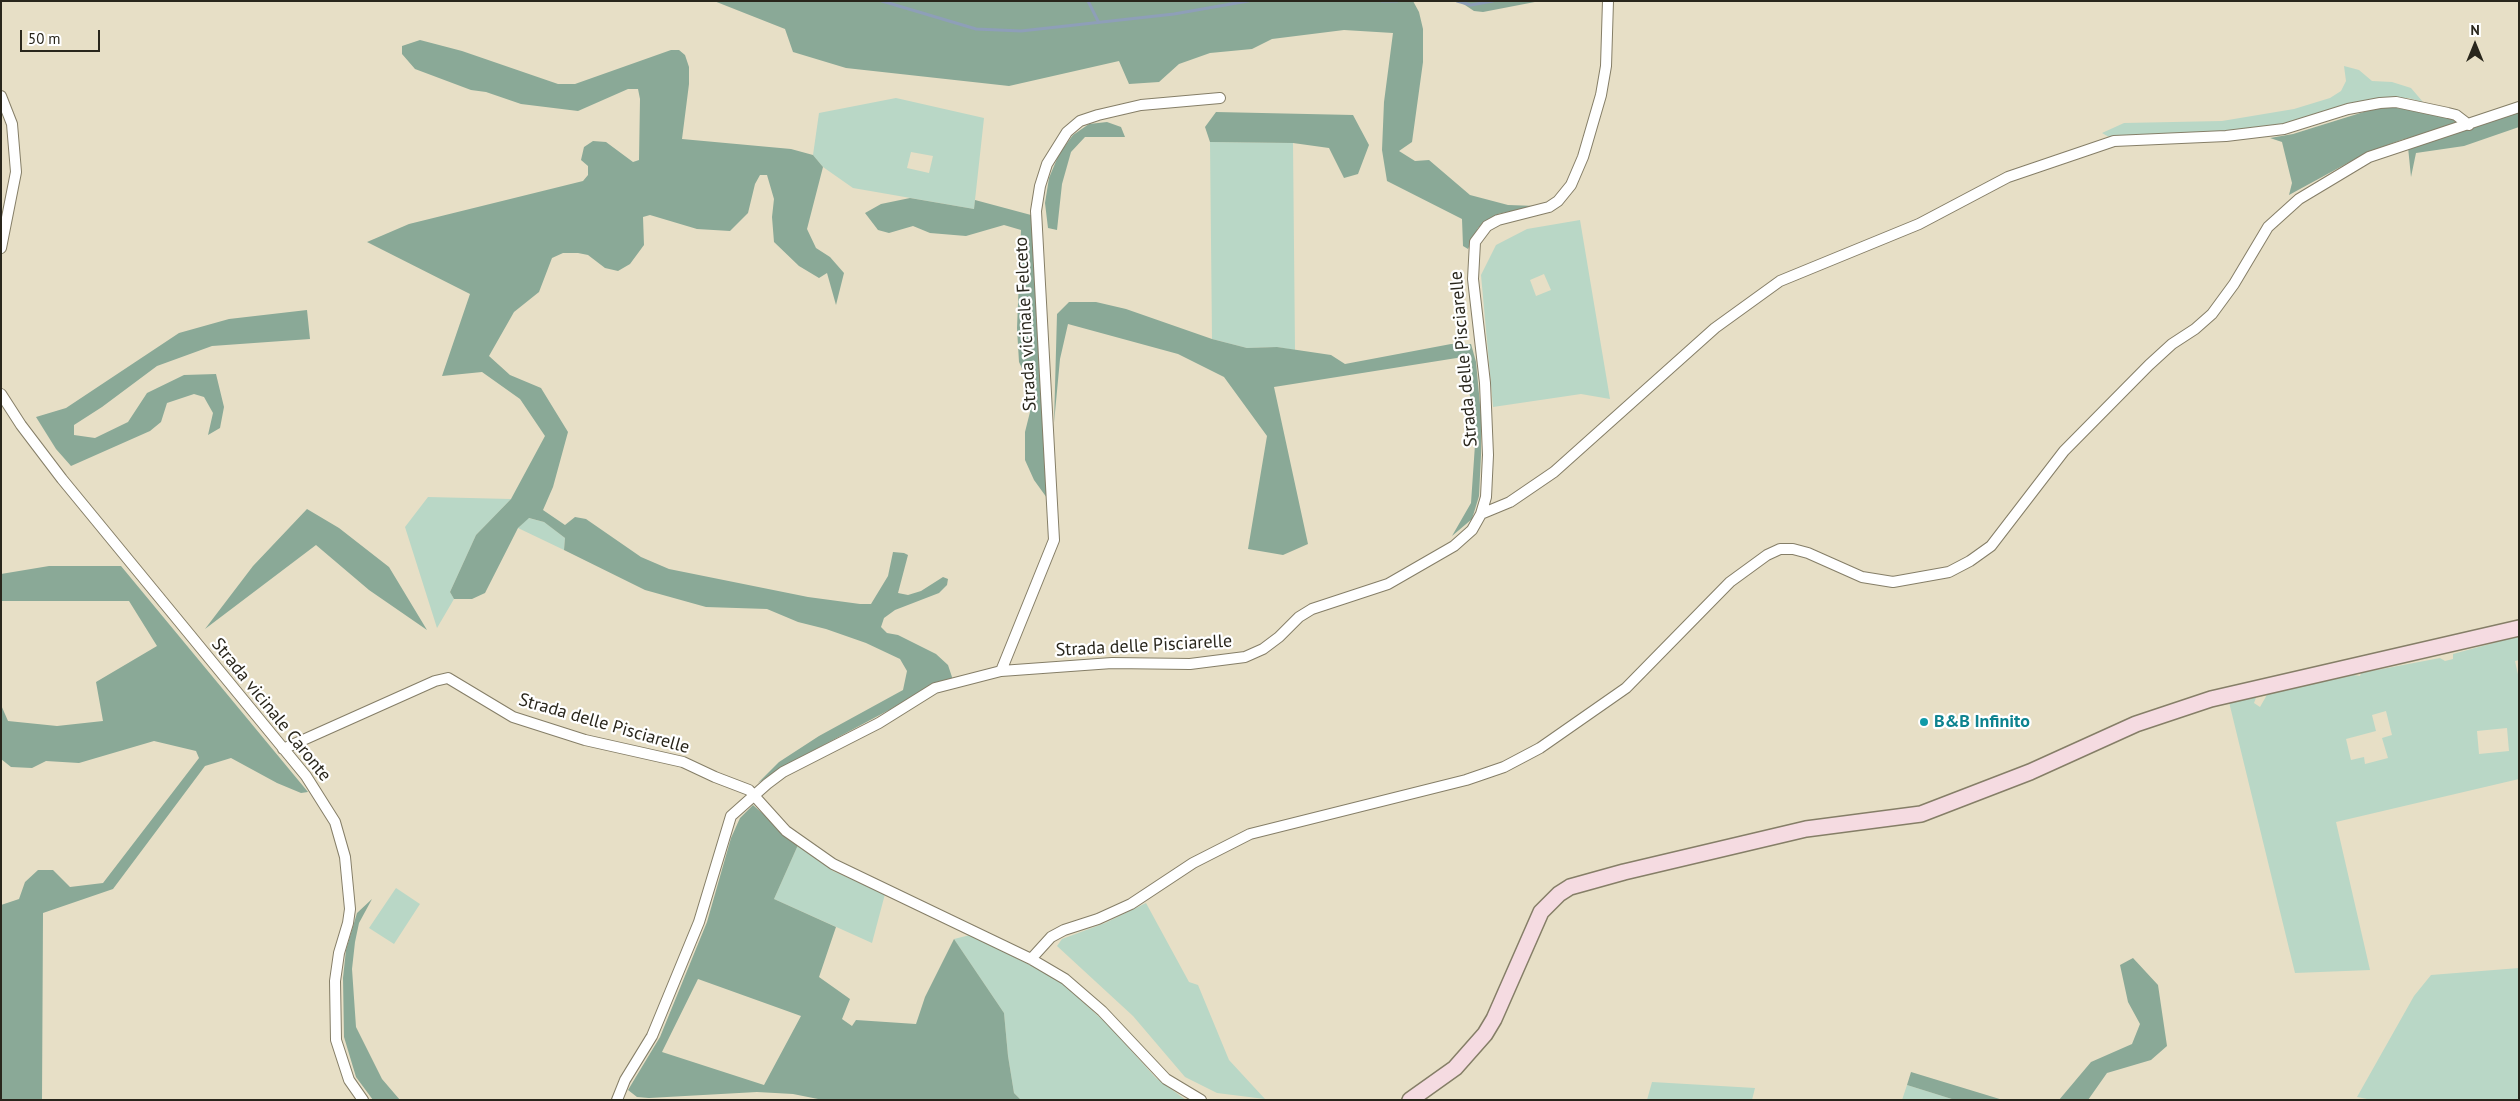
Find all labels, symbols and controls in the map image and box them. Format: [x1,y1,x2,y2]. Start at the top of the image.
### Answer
scale bar [22,20,102,52]
north arrow [2450,20,2500,70]
text: N [2470,21,2480,39]
text: 50 m [28,29,61,48]
street label: Strada vicinale Felceto [1011,236,1041,412]
street label: Strada delle Pisciarelle [1446,270,1482,448]
street label: Strada delle Pisciarelle [1055,631,1233,661]
street label: Strada vicinale Caronte [207,634,335,786]
street label: Strada delle Pisciarelle [516,689,692,759]
place label: B&B Infinito [1934,711,2030,733]
marker: B&B Infinito [1918,716,1930,728]

